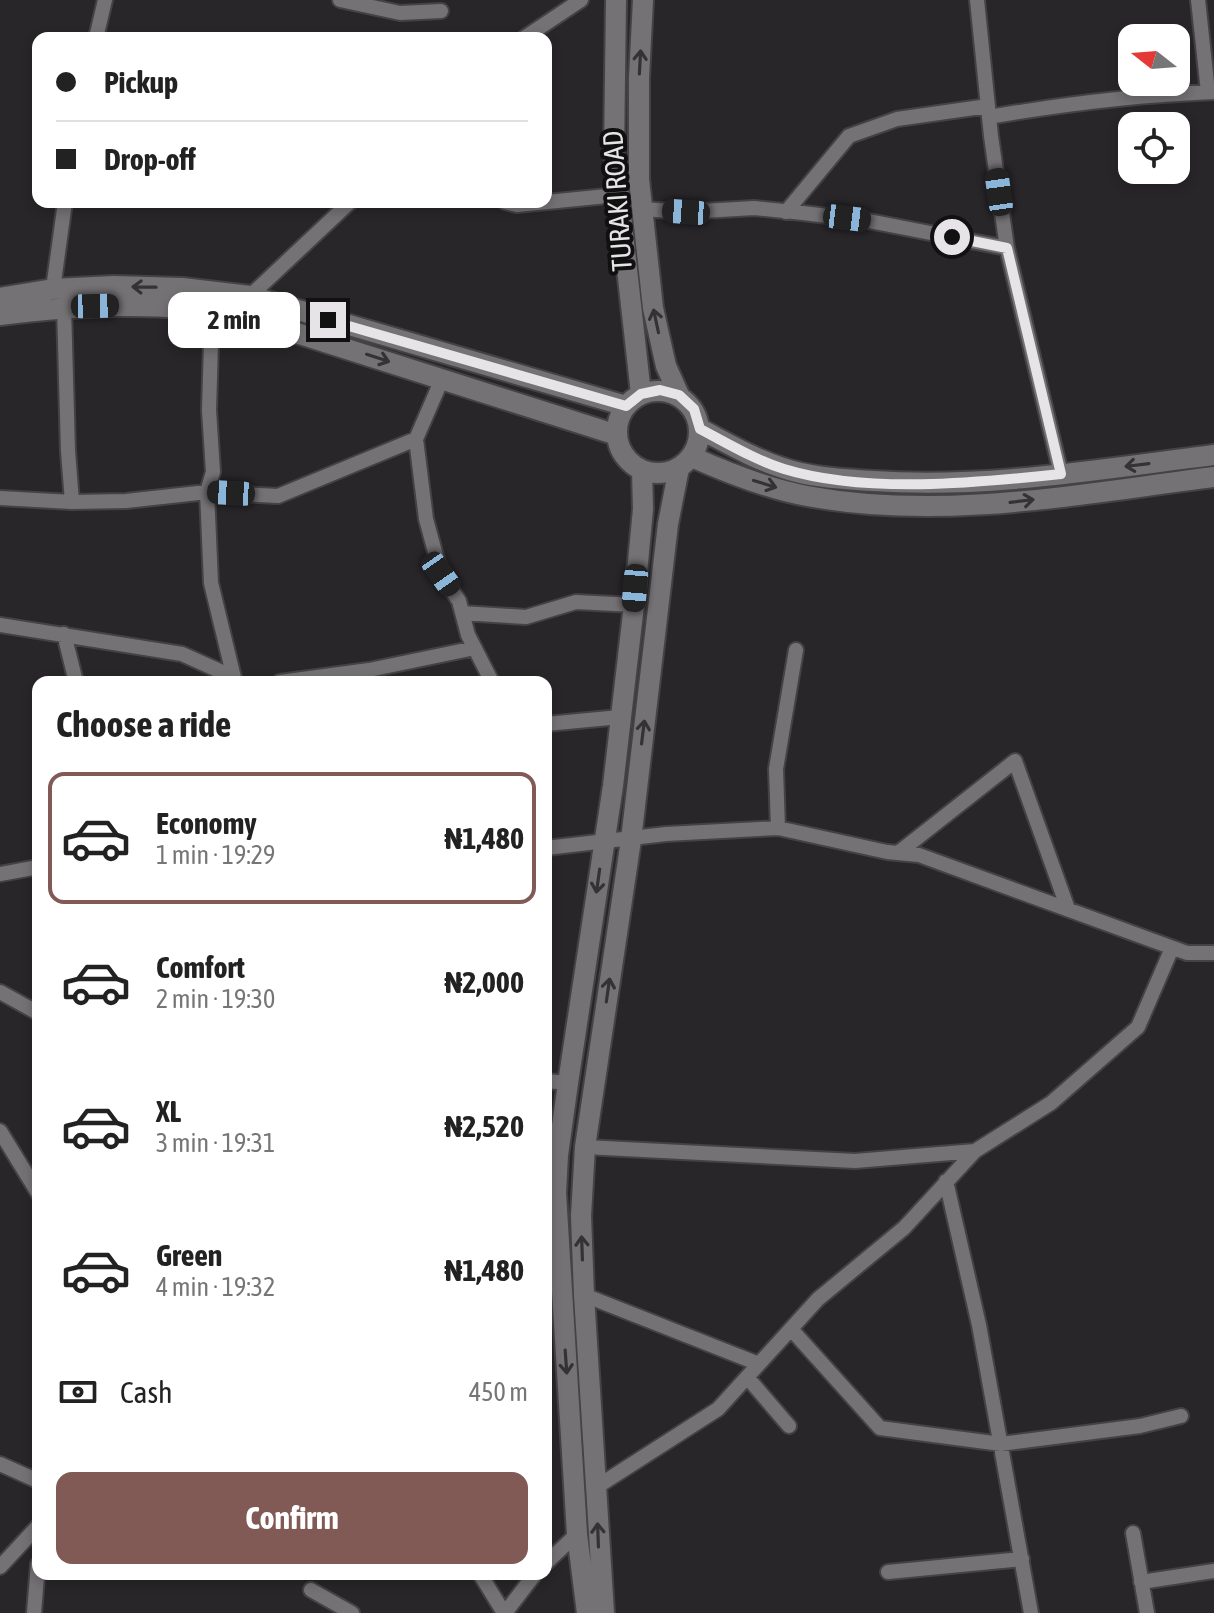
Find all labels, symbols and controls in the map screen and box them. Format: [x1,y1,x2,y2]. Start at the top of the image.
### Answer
north arrow [1118,24,1190,96]
map controls [1118,24,1190,184]
one-way arrow [633,49,648,76]
text: Pickup [104,65,178,99]
button: locate [1118,112,1190,184]
street label: TURAKI ROAD [596,130,638,272]
text: Drop-off [104,142,196,176]
car [984,167,1014,217]
car [661,198,711,226]
car [822,203,872,233]
route start [934,219,970,255]
one-way arrow [131,279,158,295]
callout: 2 min [168,292,300,348]
car [71,294,119,318]
route end [310,302,346,338]
text: 2 min [207,305,261,335]
one-way arrow [648,308,663,334]
one-way arrow [365,351,391,366]
one-way arrow [1124,458,1150,473]
one-way arrow [751,477,777,492]
car [206,480,256,506]
one-way arrow [1008,494,1035,509]
car [417,547,465,601]
car [621,563,649,613]
text: Choose a ride [56,703,231,745]
one-way arrow [636,719,651,746]
icon: car [60,802,132,874]
text: Economy [156,806,257,840]
text: ₦1,480 [445,821,524,855]
text: 1 min · 19:29 [156,840,275,870]
one-way arrow [590,868,605,893]
icon: car [60,946,132,1018]
text: Comfort [156,950,245,984]
text: ₦2,000 [445,965,524,999]
one-way arrow [601,977,616,1003]
text: 2 min · 19:30 [156,984,275,1014]
icon: car [60,1090,132,1162]
text: XL [156,1094,181,1128]
text: ₦2,520 [445,1109,524,1143]
text: 3 min · 19:31 [156,1128,275,1158]
icon: car [60,1234,132,1306]
one-way arrow [575,1235,590,1262]
text: Green [156,1238,222,1272]
text: ₦1,480 [445,1253,524,1287]
text: 4 min · 19:32 [156,1272,275,1302]
one-way arrow [559,1348,574,1375]
icon: cash [56,1370,100,1414]
text: Cash [120,1375,173,1409]
text: 450 m [469,1377,528,1407]
button: Confirm [56,1472,528,1564]
one-way arrow [590,1522,605,1549]

